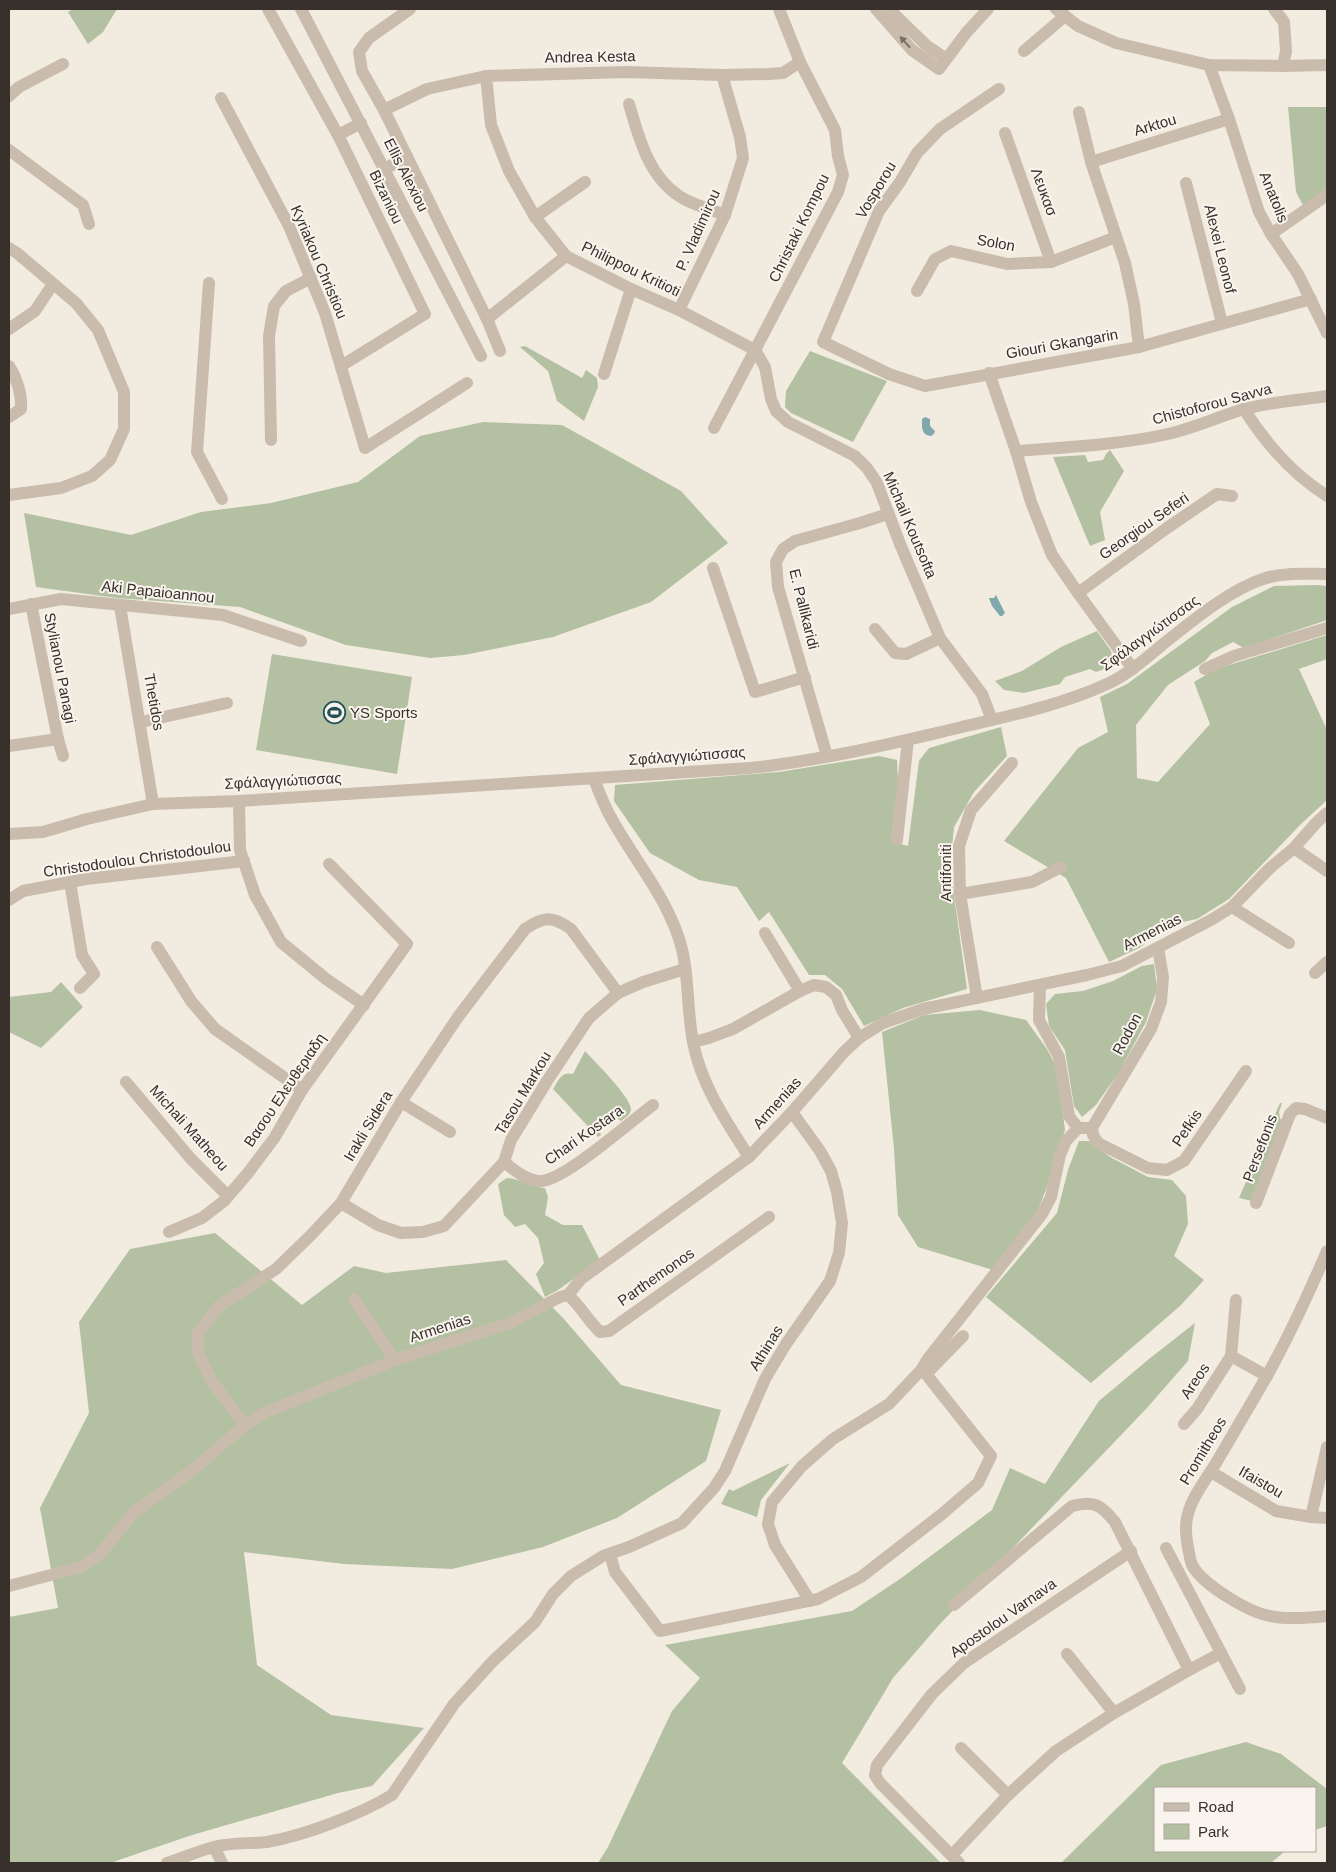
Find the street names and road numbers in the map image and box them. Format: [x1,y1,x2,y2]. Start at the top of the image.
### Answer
street label: Andrea Kesta [544,47,636,66]
street label: Arktou [1132,110,1178,139]
street label: Ellis Alexiou [381,135,432,214]
street label: Vosporou [852,158,899,221]
street label: Λευκασ [1028,165,1061,219]
street label: Bizaniou [366,167,407,226]
street label: Anatolis [1257,169,1292,225]
street label: Christaki Kompou [765,171,832,285]
street label: P. Vladimirou [672,186,723,273]
street label: Kyriakou Christiou [288,202,351,321]
street label: Alexei Leonof [1201,203,1240,296]
street label: Solon [976,231,1016,254]
street label: Philippou Kritioti [579,237,683,300]
street label: Giouri Gkangarin [1005,325,1119,362]
street label: Chistoforou Savva [1150,379,1274,428]
street label: Michail Koutsofta [880,469,941,581]
street label: Georgiou Seferi [1096,488,1192,563]
street label: E. Pallikaridi [786,567,823,651]
street label: Aki Papaioannou [101,577,215,606]
street label: Σφάλαγγιώτισσας [1097,591,1202,674]
street label: Stylianou Panagi [41,611,80,725]
street label: Thetidos [141,672,168,732]
street label: Σφάλαγγιώτισσας [628,743,746,768]
street label: Σφάλαγγιώτισσας [224,769,342,792]
street label: Christodoulou Christodoulou [42,837,232,880]
street label: Antifoniti [937,844,954,902]
street label: Armenias [1120,910,1184,954]
street label: Rodon [1109,1010,1144,1057]
street label: Βασου Ελευθεριαδη [240,1030,329,1150]
street label: Tasou Markou [491,1048,554,1138]
street label: Armenias [749,1073,804,1132]
street label: Michali Matheou [147,1081,232,1174]
street label: Irakli Sidera [340,1087,396,1164]
street label: Chari Kostara [541,1101,627,1168]
street label: Pefkis [1168,1106,1205,1149]
street label: Persefonis [1239,1112,1280,1184]
street label: Parthemonos [614,1244,697,1309]
street label: Armenias [407,1310,473,1345]
street label: Athinas [745,1322,786,1373]
street label: Areos [1177,1360,1213,1402]
street label: Promitheos [1176,1414,1229,1488]
street label: Ifaistou [1236,1462,1286,1501]
street label: Apostolou Varnava [946,1574,1060,1661]

